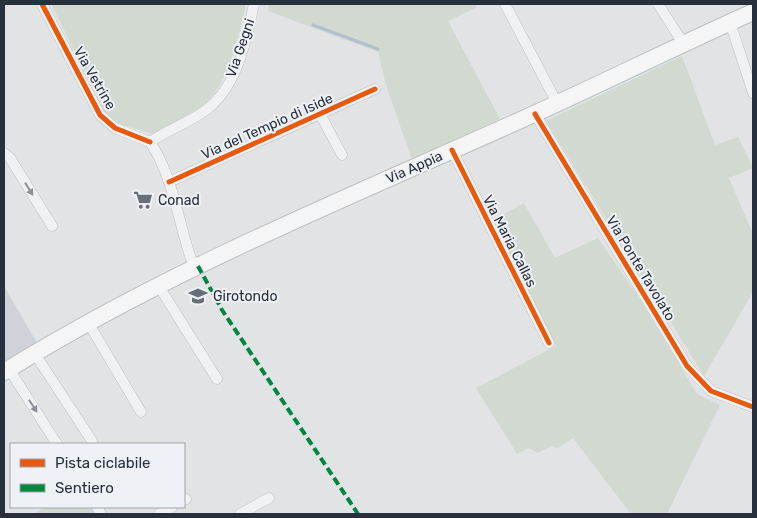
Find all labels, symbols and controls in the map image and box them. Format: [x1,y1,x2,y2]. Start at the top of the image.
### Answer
street label: Via Gegni [222,16,258,80]
street label: Via Vetrine [70,44,120,113]
street label: Via del Tempio di Iside [199,90,336,163]
street label: Via Appia [383,147,445,188]
one-way arrow [24,182,34,195]
supermarket icon: Conad [132,189,154,211]
place label: Conad [158,192,200,209]
street label: Via Maria Callas [479,192,540,290]
street label: Via Ponte Tavolato [602,212,679,324]
school or university icon: Girotondo [187,285,209,307]
place label: Girotondo [213,288,277,305]
one-way arrow [28,400,37,413]
legend [10,443,185,508]
text: Pista ciclabile [55,454,150,472]
text: Sentiero [55,479,114,497]

